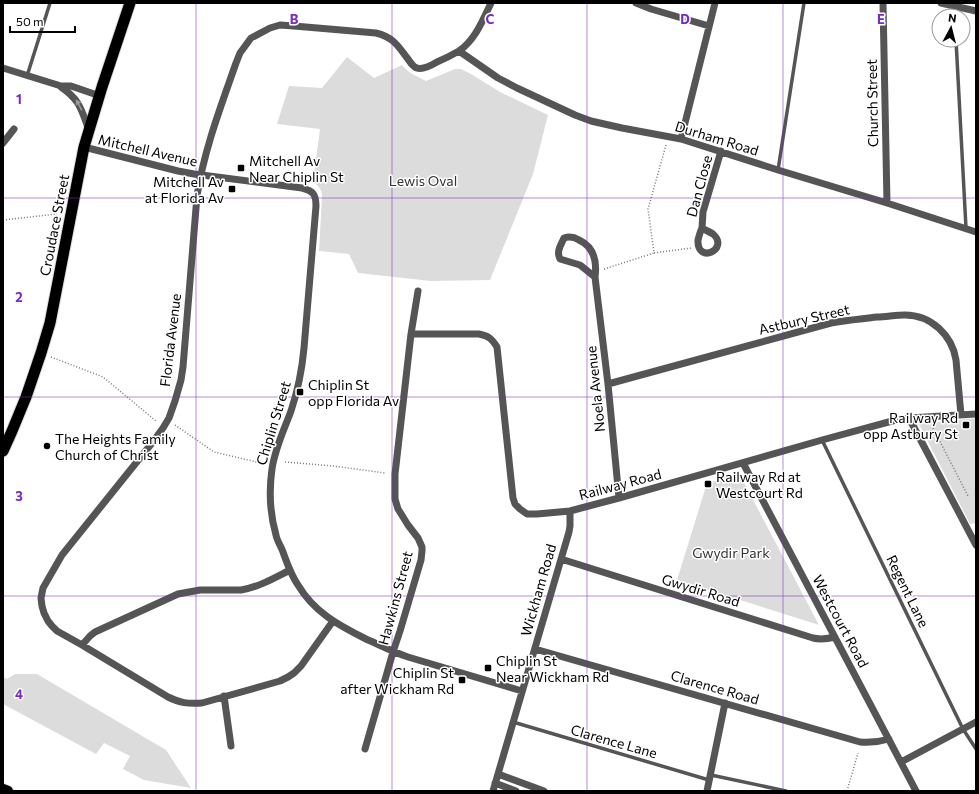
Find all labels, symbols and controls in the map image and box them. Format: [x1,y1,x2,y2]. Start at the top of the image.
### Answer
scale bar [10,8,75,34]
north arrow [931,8,971,48]
text: B [290,11,299,27]
text: C [486,11,495,27]
text: D [680,11,690,27]
text: E [877,11,885,27]
text: N [947,11,957,25]
text: 50 m [16,14,44,28]
street label: Church Street [863,59,881,147]
text: 1 [16,91,22,107]
one-way arrow [75,100,82,111]
street label: Durham Road [673,117,761,159]
street label: Mitchell Avenue [97,130,199,170]
place label: Mitchell Av Near Chiplin St [249,152,344,185]
street label: Dan Close [683,153,715,219]
marker: Mitchell Av Near Chiplin St [236,163,246,173]
park label: Lewis Oval [389,172,457,189]
street label: Croudace Street [36,173,72,277]
place label: Mitchell Av at Florida Av [145,173,224,206]
marker: Mitchell Av at Florida Av [227,184,237,194]
text: 2 [15,289,23,305]
street label: Florida Avenue [156,292,184,388]
street label: Astbury Street [757,300,851,338]
street label: Noela Avenue [582,345,608,433]
place label: Chiplin St opp Florida Av [308,376,399,409]
street label: Chiplin Street [252,379,294,467]
marker: Chiplin St opp Florida Av [295,387,305,397]
place label: Railway Rd opp Astbury St [863,409,958,442]
marker: Railway Rd opp Astbury St [961,420,971,430]
place label: The Heights Family Church of Christ [55,430,176,463]
marker: The Heights Family Church of Christ [42,441,52,451]
street label: Railway Road [577,465,663,503]
place label: Railway Rd at Westcourt Rd [716,468,803,501]
marker: Railway Rd at Westcourt Rd [703,479,713,489]
text: 3 [15,488,23,504]
street label: Wickham Road [517,542,559,638]
park label: Gwydir Park [692,544,770,561]
street label: Hawkins Street [374,549,416,647]
street label: Regent Lane [883,552,933,630]
street label: Gwydir Road [660,570,742,610]
street label: Westcourt Road [809,572,873,670]
place label: Chiplin St Near Wickham Rd [496,652,609,685]
marker: Chiplin St Near Wickham Rd [483,663,493,673]
place label: Chiplin St after Wickham Rd [340,664,454,697]
street label: Clarence Road [669,666,761,708]
marker: Chiplin St after Wickham Rd [457,675,467,685]
text: 4 [15,686,23,702]
street label: Clarence Lane [569,721,659,761]

